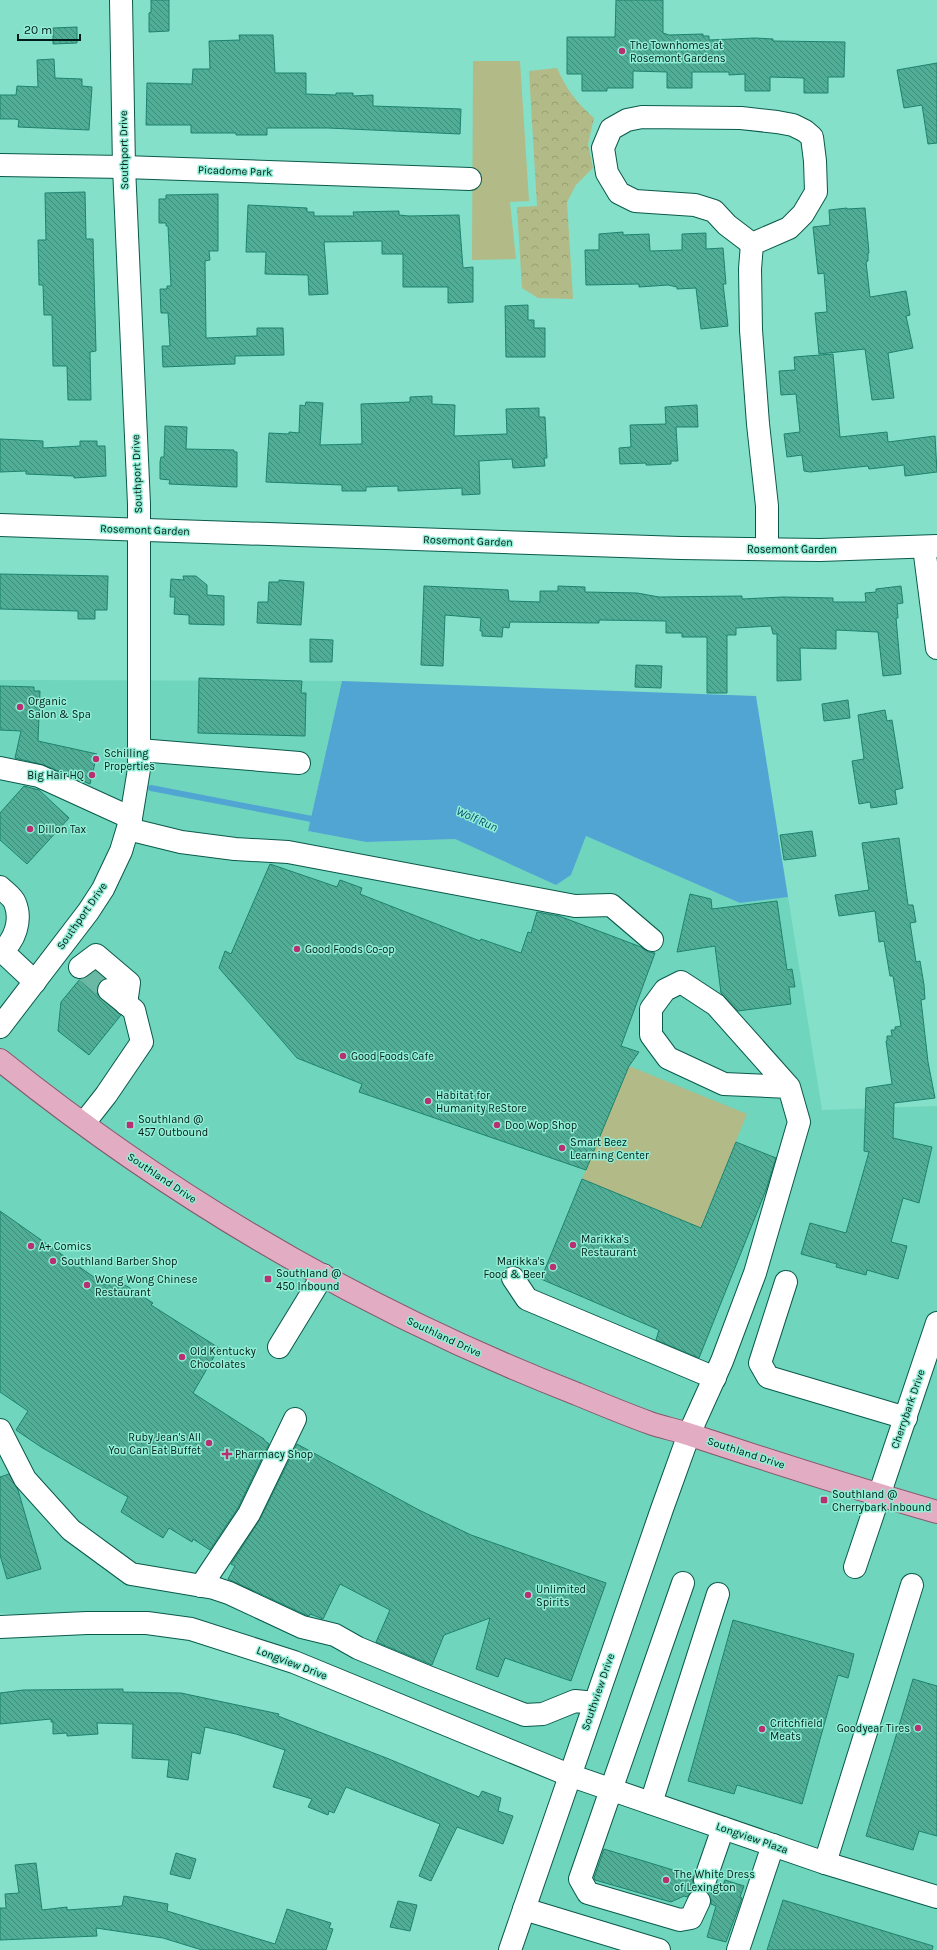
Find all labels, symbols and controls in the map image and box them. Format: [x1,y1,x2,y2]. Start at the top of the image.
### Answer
scale bar [18,16,80,42]
text: 20 m [24,23,52,37]
place label: The Townhomes at Rosemont Gardens [630,39,726,65]
marker: The Townhomes at Rosemont Gardens [617,46,627,56]
street label: Southport Drive [117,110,131,190]
street label: Picadome Park [198,163,272,179]
street label: Southport Drive [129,434,145,514]
street label: Rosemont Garden [100,522,190,538]
street label: Rosemont Garden [423,533,513,549]
street label: Rosemont Garden [747,543,837,556]
place label: Organic Salon & Spa [28,695,91,721]
marker: Organic Salon & Spa [15,702,25,712]
place label: Schilling Properties [104,747,155,773]
marker: Schilling Properties [91,754,101,764]
place label: Big Hair HQ [27,769,84,782]
marker: Big Hair HQ [87,770,97,780]
water label: Wolf Run [454,804,500,834]
place label: Dillon Tax [38,823,87,836]
marker: Dillon Tax [25,824,35,834]
street label: Southport Drive [54,880,110,952]
place label: Good Foods Co-op [305,943,395,956]
marker: Good Foods Co-op [292,944,302,954]
place label: Good Foods Cafe [351,1050,434,1063]
marker: Good Foods Cafe [338,1051,348,1061]
place label: Habitat for Humanity ReStore [436,1089,527,1115]
marker: Habitat for Humanity ReStore [423,1096,433,1106]
place label: Southland @ 457 Outbound [138,1113,208,1139]
place label: Doo Wop Shop [505,1119,577,1132]
marker: Southland @ 457 Outbound [125,1120,135,1130]
marker: Doo Wop Shop [492,1120,502,1130]
place label: Smart Beez Learning Center [570,1136,649,1162]
marker: Smart Beez Learning Center [557,1143,567,1153]
street label: Southland Drive [125,1150,199,1206]
place label: Marikka's Restaurant [581,1233,637,1259]
place label: A+ Comics [39,1240,92,1253]
marker: Marikka's Restaurant [568,1240,578,1250]
marker: A+ Comics [26,1241,36,1251]
place label: Southland Barber Shop [61,1255,177,1268]
place label: Marikka's Food & Beer [484,1255,545,1281]
marker: Southland Barber Shop [48,1256,58,1266]
marker: Marikka's Food & Beer [548,1262,558,1272]
place label: Southland @ 450 Inbound [276,1267,341,1293]
place label: Wong Wong Chinese Restaurant [95,1273,198,1299]
marker: Southland @ 450 Inbound [263,1274,273,1284]
marker: Wong Wong Chinese Restaurant [82,1280,92,1290]
street label: Southland Drive [405,1314,484,1360]
place label: Old Kentucky Chocolates [190,1345,256,1371]
marker: Old Kentucky Chocolates [177,1352,187,1362]
street label: Cherrybark Drive [888,1367,928,1450]
place label: Ruby Jean's All You Can Eat Buffet [109,1431,201,1457]
street label: Southland Drive [706,1434,787,1472]
marker: Ruby Jean's All You Can Eat Buffet [204,1438,214,1448]
place label: Pharmacy Shop [235,1448,313,1461]
marker: Pharmacy Shop [222,1449,232,1459]
place label: Southland @ Cherrybark Inbound [832,1488,932,1514]
marker: Southland @ Cherrybark Inbound [819,1495,829,1505]
place label: Unlimited Spirits [536,1583,586,1609]
marker: Unlimited Spirits [523,1590,533,1600]
street label: Longview Drive [255,1644,330,1683]
street label: Southview Drive [579,1651,617,1732]
place label: Critchfield Meats [770,1717,823,1743]
place label: Goodyear Tires [837,1722,910,1735]
marker: Goodyear Tires [913,1723,923,1733]
marker: Critchfield Meats [757,1724,767,1734]
street label: Longview Plaza [714,1820,790,1856]
place label: The White Dress of Lexington [674,1868,755,1894]
marker: The White Dress of Lexington [661,1875,671,1885]

